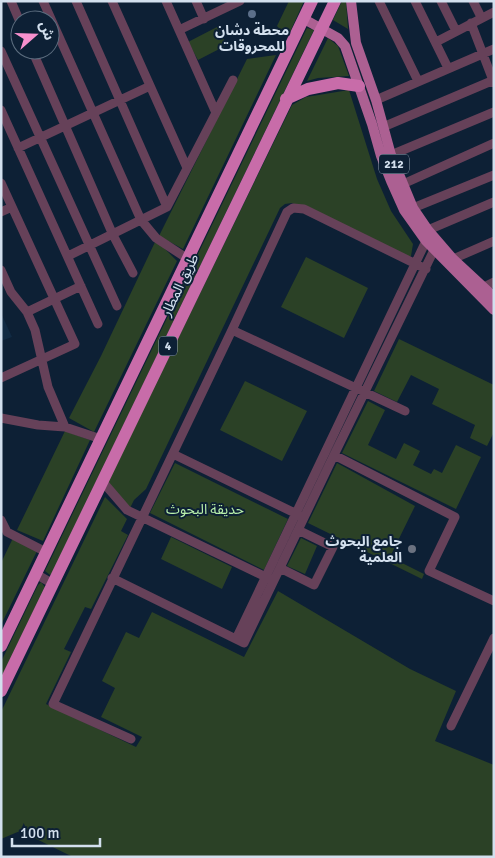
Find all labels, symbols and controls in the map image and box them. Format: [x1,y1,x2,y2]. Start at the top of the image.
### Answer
marker: محطة دشان للمحروقات [246,8,258,20]
north arrow [10,10,60,60]
text: ش [35,19,58,43]
place label: محطة دشان للمحروقات [215,22,289,55]
road number: 212 [379,154,409,173]
street label: طريق المطار [157,251,203,320]
road number: 4 [159,336,177,356]
park label: حديقة البحوث [166,501,244,518]
place label: جامع البحوث العلمية [325,533,402,566]
marker: جامع البحوث العلمية [406,543,418,555]
scale bar [12,816,100,848]
text: 100 m [20,824,60,842]

